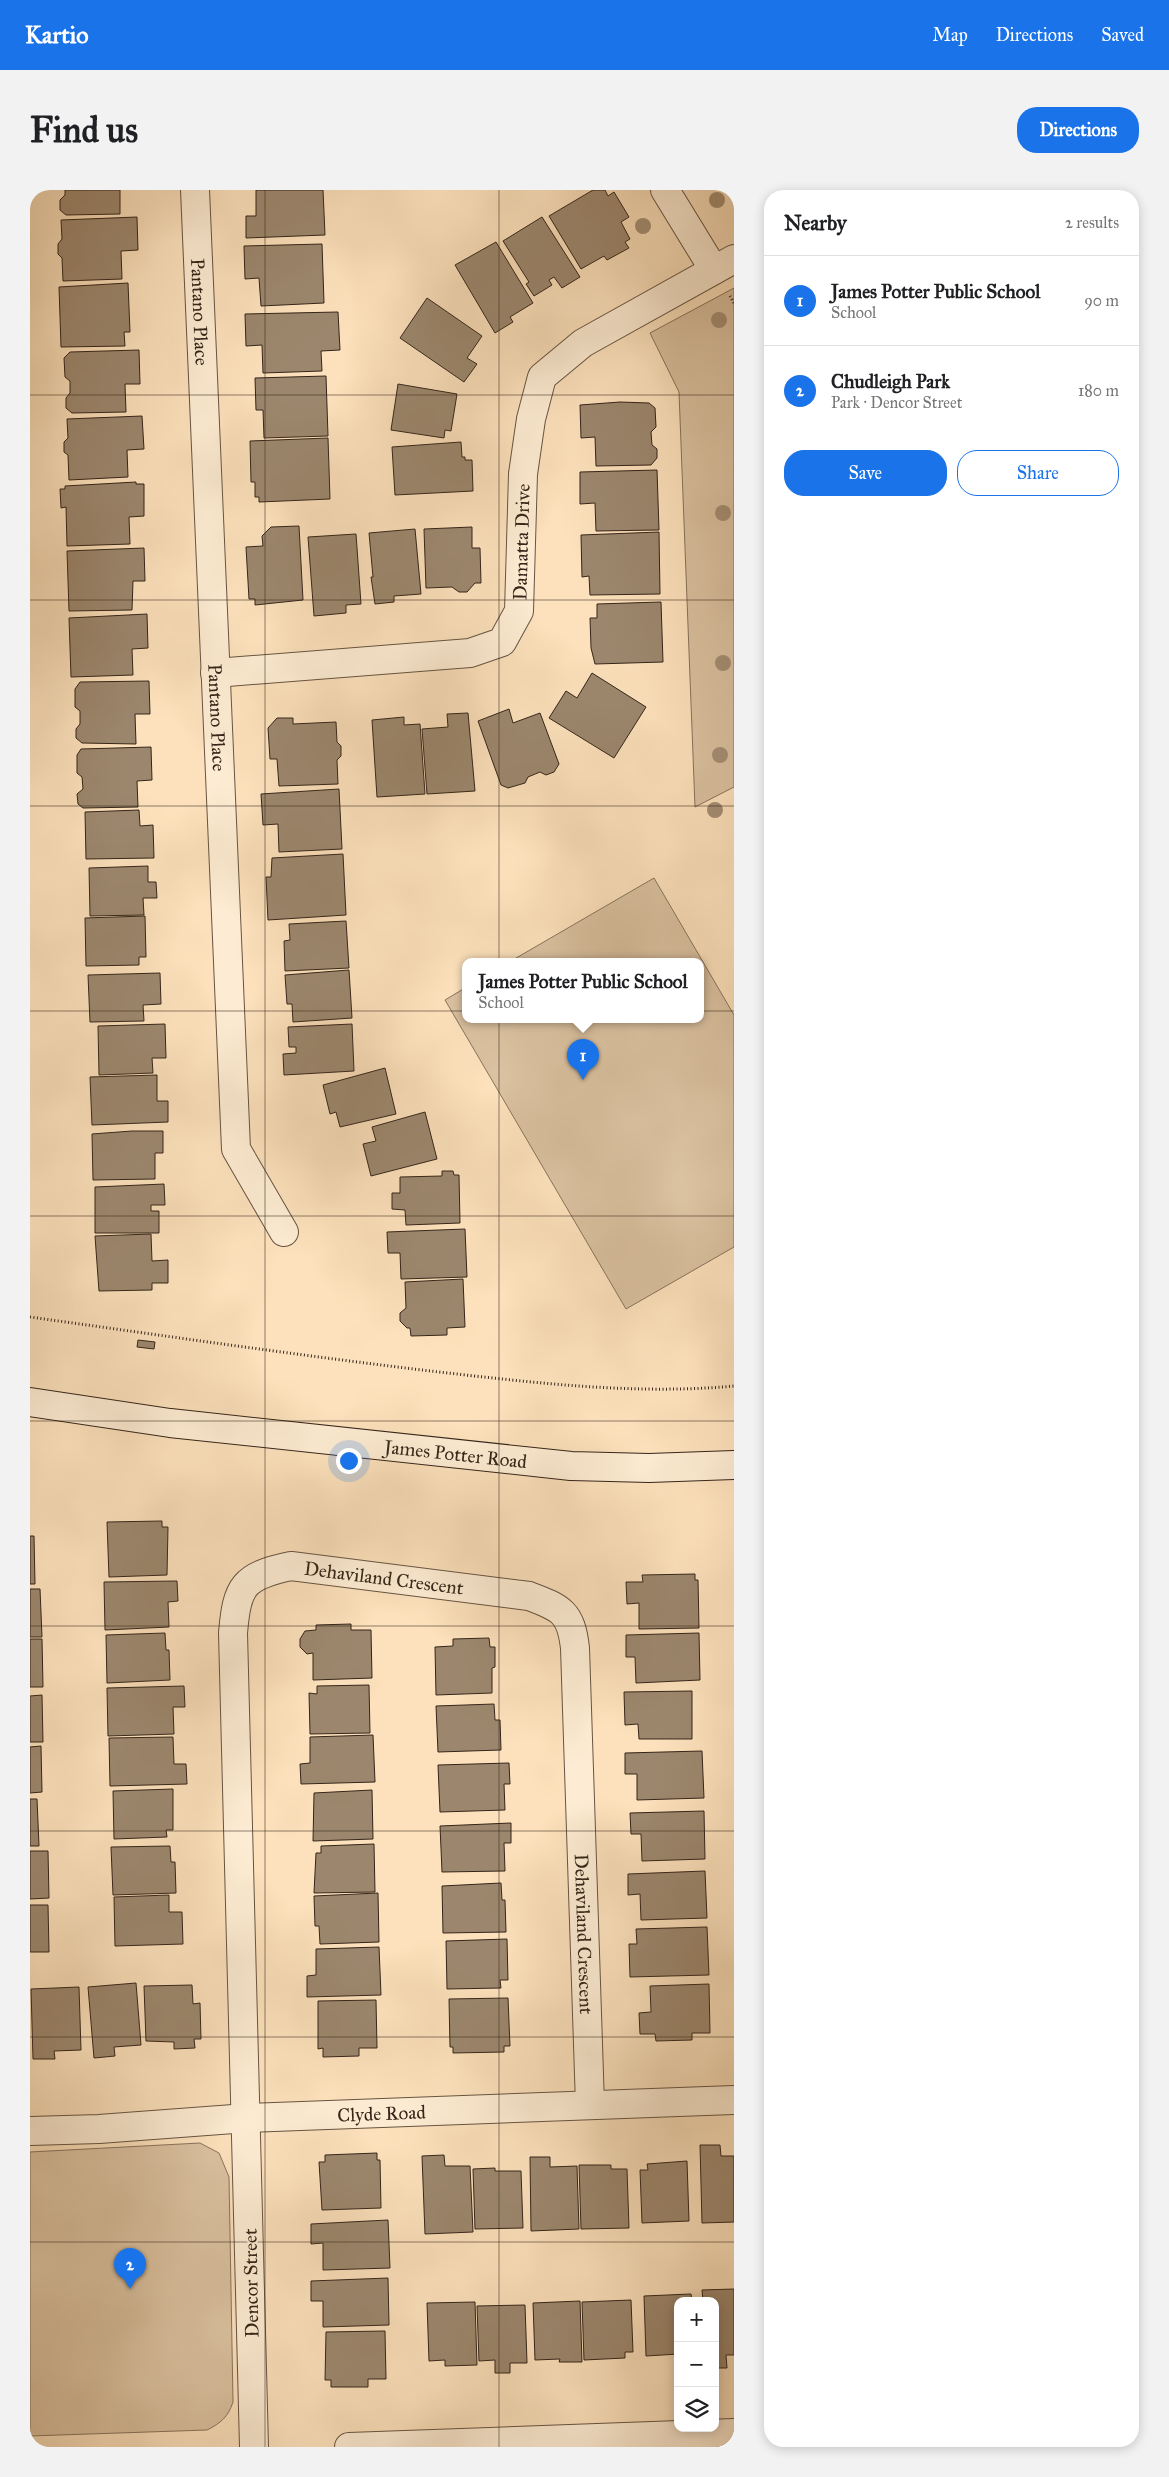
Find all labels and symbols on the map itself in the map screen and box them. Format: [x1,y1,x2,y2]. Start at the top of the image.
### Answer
street label: Pantano Place [186,258,214,366]
street label: Damatta Drive [508,483,534,601]
street label: Pantano Place [204,663,231,772]
pin: 1 [567,1039,599,1080]
street label: James Potter Road [381,1434,529,1473]
your location [336,1448,362,1474]
street label: Dehaviland Crescent [303,1556,465,1599]
street label: Dehaviland Crescent [570,1853,599,2015]
street label: Clyde Road [337,2100,427,2126]
street label: Dencor Street [239,2228,263,2338]
pin: 2 [114,2248,146,2289]

